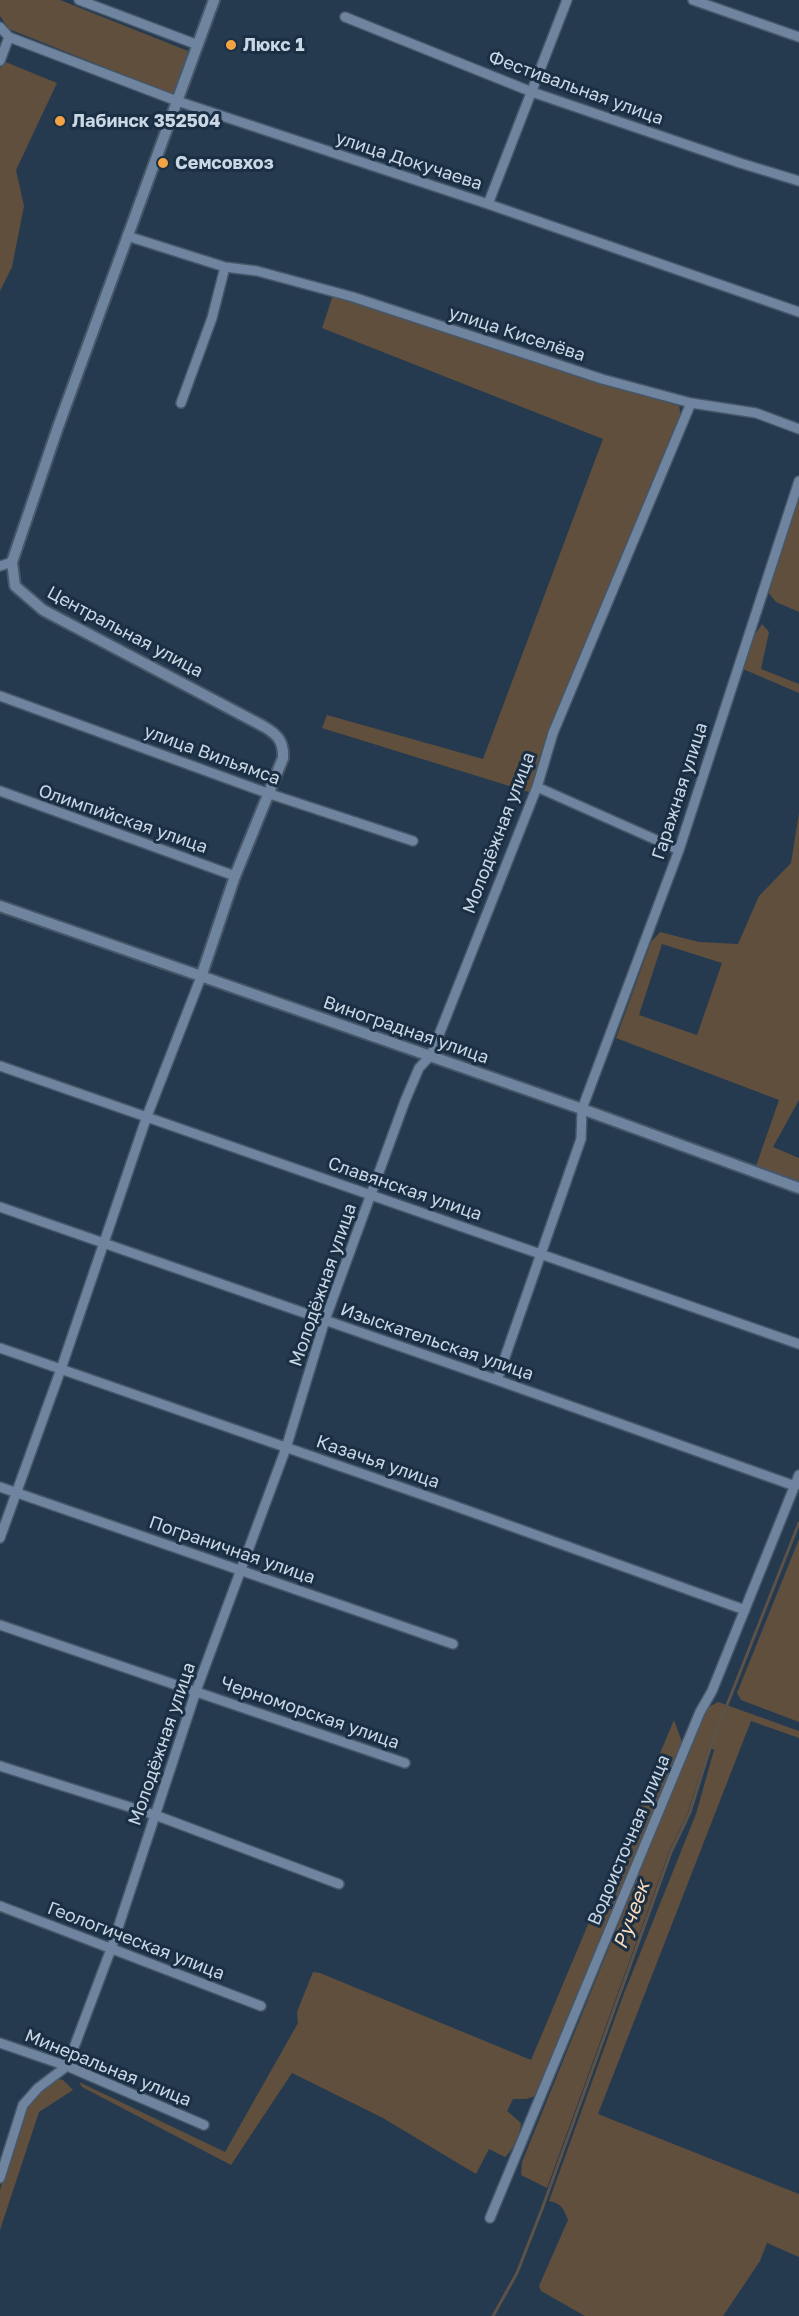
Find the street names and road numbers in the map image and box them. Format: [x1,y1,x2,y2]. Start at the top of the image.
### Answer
street label: Фестивальная улица [486,46,666,130]
street label: улица Докучаева [333,127,485,195]
street label: улица Киселёва [446,302,588,366]
street label: Центральная улица [43,582,207,682]
street label: улица Вильямса [141,720,283,790]
street label: Гаражная улица [648,720,712,862]
street label: Молодёжная улица [458,749,540,917]
street label: Олимпийская улица [35,780,211,858]
street label: Виноградная улица [320,991,492,1069]
street label: Славянская улица [325,1153,485,1225]
street label: Молодёжная улица [285,1201,361,1369]
street label: Изыскательская улица [338,1299,536,1385]
street label: Казачья улица [313,1431,443,1493]
street label: Пограничная улица [146,1511,318,1589]
street label: Молодёжная улица [124,1660,200,1828]
street label: Черноморская улица [218,1672,402,1754]
street label: Водоисточная улица [583,1751,675,1929]
street label: Геологическая улица [44,1897,228,1985]
street label: Минеральная улица [22,2025,194,2111]

